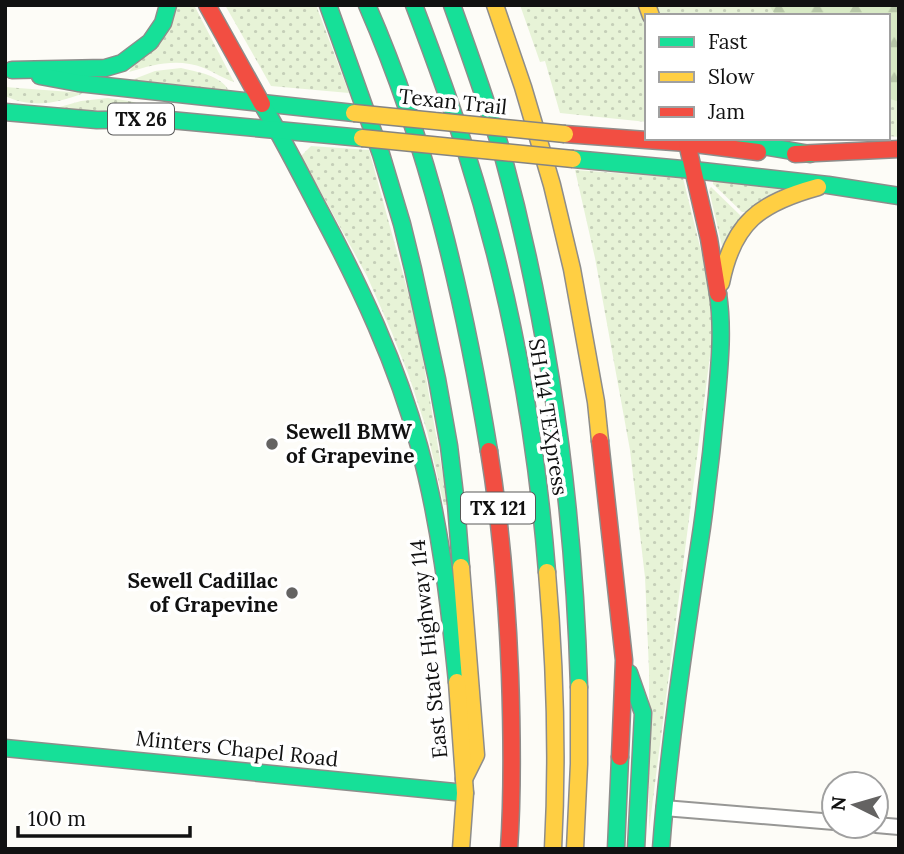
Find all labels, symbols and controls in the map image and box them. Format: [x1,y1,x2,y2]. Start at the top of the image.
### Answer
legend [645,14,890,140]
text: Fast [708,28,748,55]
text: Slow [708,63,755,90]
street label: Texan Trail [398,82,508,121]
text: Jam [707,98,745,125]
road number: TX 26 [108,104,174,134]
street label: SH 114 TEXpress [523,337,574,497]
place label: Sewell BMW of Grapevine [286,418,415,469]
marker: Sewell BMW of Grapevine [264,436,280,452]
road number: TX 121 [461,492,535,524]
street label: East State Highway 114 [404,538,453,760]
place label: Sewell Cadillac of Grapevine [128,567,278,618]
marker: Sewell Cadillac of Grapevine [284,585,300,601]
street label: Minters Chapel Road [134,724,340,773]
north arrow [820,770,890,840]
scale bar [18,794,189,838]
text: N [825,795,851,812]
text: 100 m [28,805,86,832]

